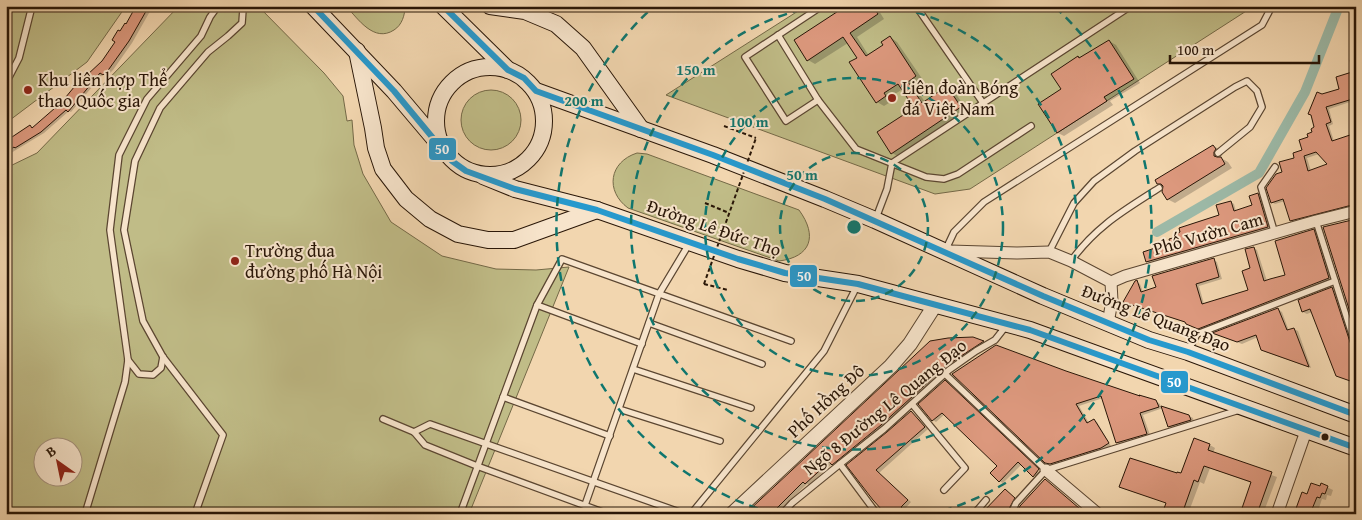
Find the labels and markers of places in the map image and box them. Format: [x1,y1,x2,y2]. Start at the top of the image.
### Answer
place label: Khu liên hợp Thể thao Quốc gia [38,66,168,114]
place label: Liên đoàn Bóng đá Việt Nam [902,74,1018,122]
marker: Khu liên hợp Thể thao Quốc gia [22,84,34,96]
marker: Liên đoàn Bóng đá Việt Nam [886,92,898,104]
centre of rings [845,218,863,236]
place label: Trường đua đường phố Hà Nội [245,237,382,285]
marker: Trường đua đường phố Hà Nội [229,255,241,267]
unlabelled marker [1320,432,1330,442]

